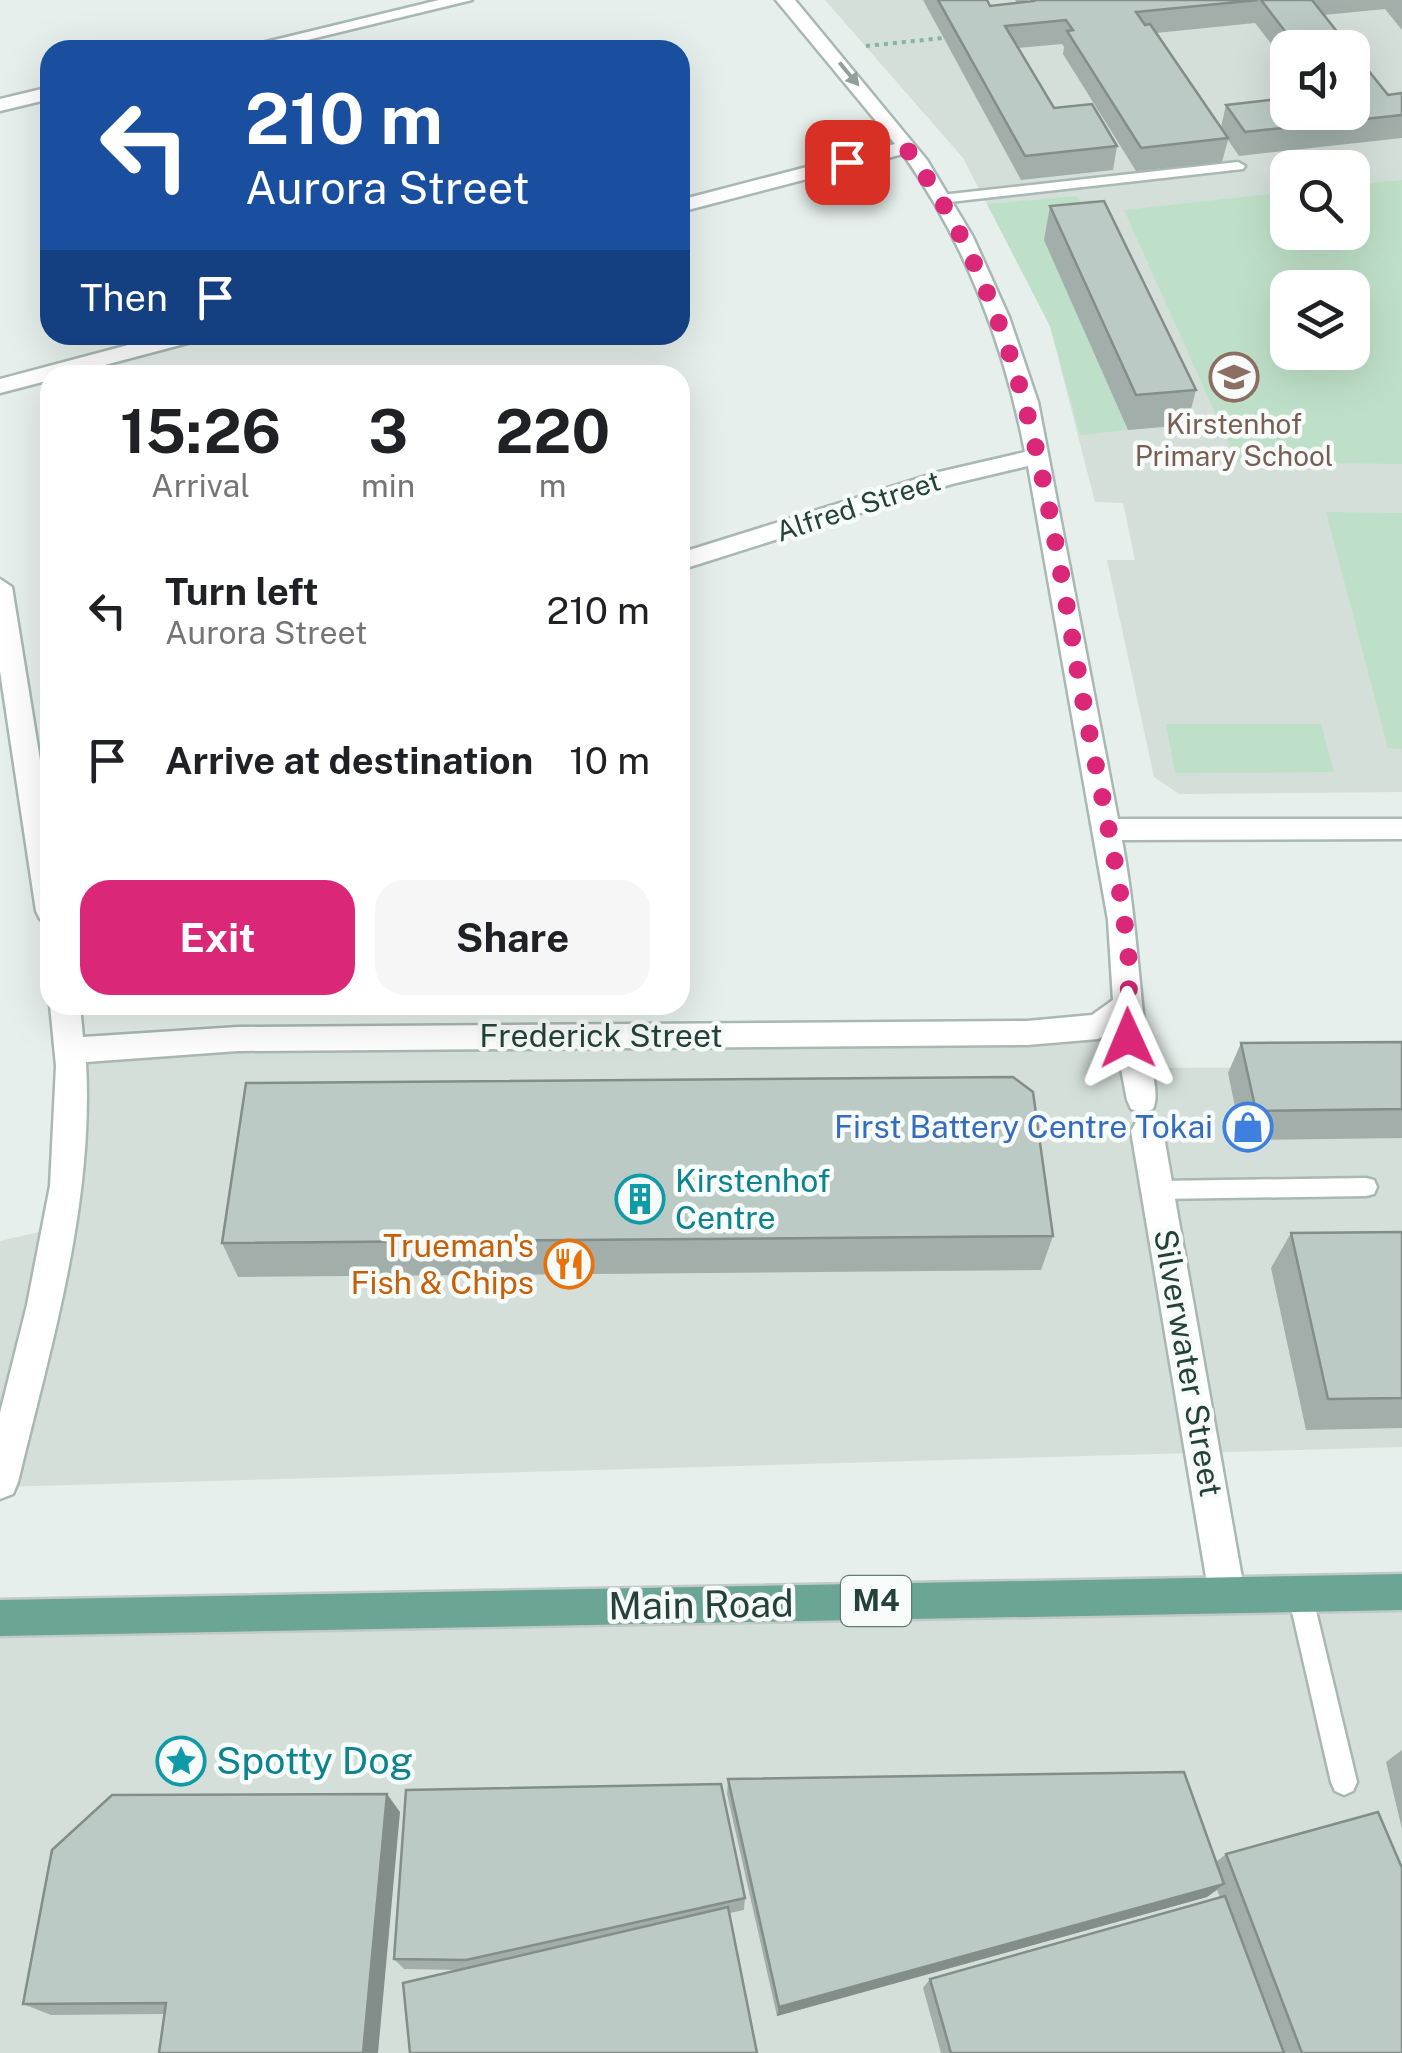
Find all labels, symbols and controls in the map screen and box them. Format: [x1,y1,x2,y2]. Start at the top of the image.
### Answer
map controls [1270,30,1370,370]
button: sound [1270,30,1370,130]
one-way arrow [837,61,859,86]
text: 210 m [245,77,443,160]
icon: left [80,80,210,210]
pin [805,120,890,205]
icon: arrive [820,135,875,190]
button: search [1270,150,1370,250]
text: Aurora Street [245,161,530,214]
icon: arrive [188,270,243,325]
button: layers [1270,270,1370,370]
text: Then [80,275,168,320]
school or university icon: Kirstenhof Primary School [1208,351,1260,403]
text: 15:26 [120,396,281,467]
text: 3 [368,396,408,467]
text: 220 [495,396,610,467]
place label: Kirstenhof Primary School [1135,407,1333,472]
street label: Alfred Street [772,463,944,548]
text: Arrival [151,467,250,504]
text: min [361,467,415,504]
text: m [539,467,567,504]
text: Turn left [165,569,319,614]
icon: left [80,583,135,638]
text: 210 m [547,588,650,633]
text: Aurora Street [165,614,367,651]
icon: arrive [80,733,135,788]
text: Arrive at destination [165,738,533,783]
text: 10 m [569,738,650,783]
button: Exit [80,880,355,995]
button: Share [375,880,650,995]
position arrow [1076,986,1180,1090]
street label: Frederick Street [479,1017,723,1054]
shop icon: First Battery Centre Tokai [1222,1101,1274,1153]
place label: First Battery Centre Tokai [834,1108,1213,1145]
place label: Kirstenhof Centre [675,1162,830,1236]
building icon: Kirstenhof Centre [614,1173,666,1225]
street label: Silverwater Street [1147,1226,1230,1500]
place label: Trueman's Fish & Chips [350,1227,534,1301]
restaurant icon: Trueman's Fish & Chips [543,1238,595,1290]
road number: M4 [841,1576,911,1626]
street label: Main Road [608,1580,794,1629]
place icon: Spotty Dog [155,1735,207,1787]
place label: Spotty Dog [216,1738,413,1783]

